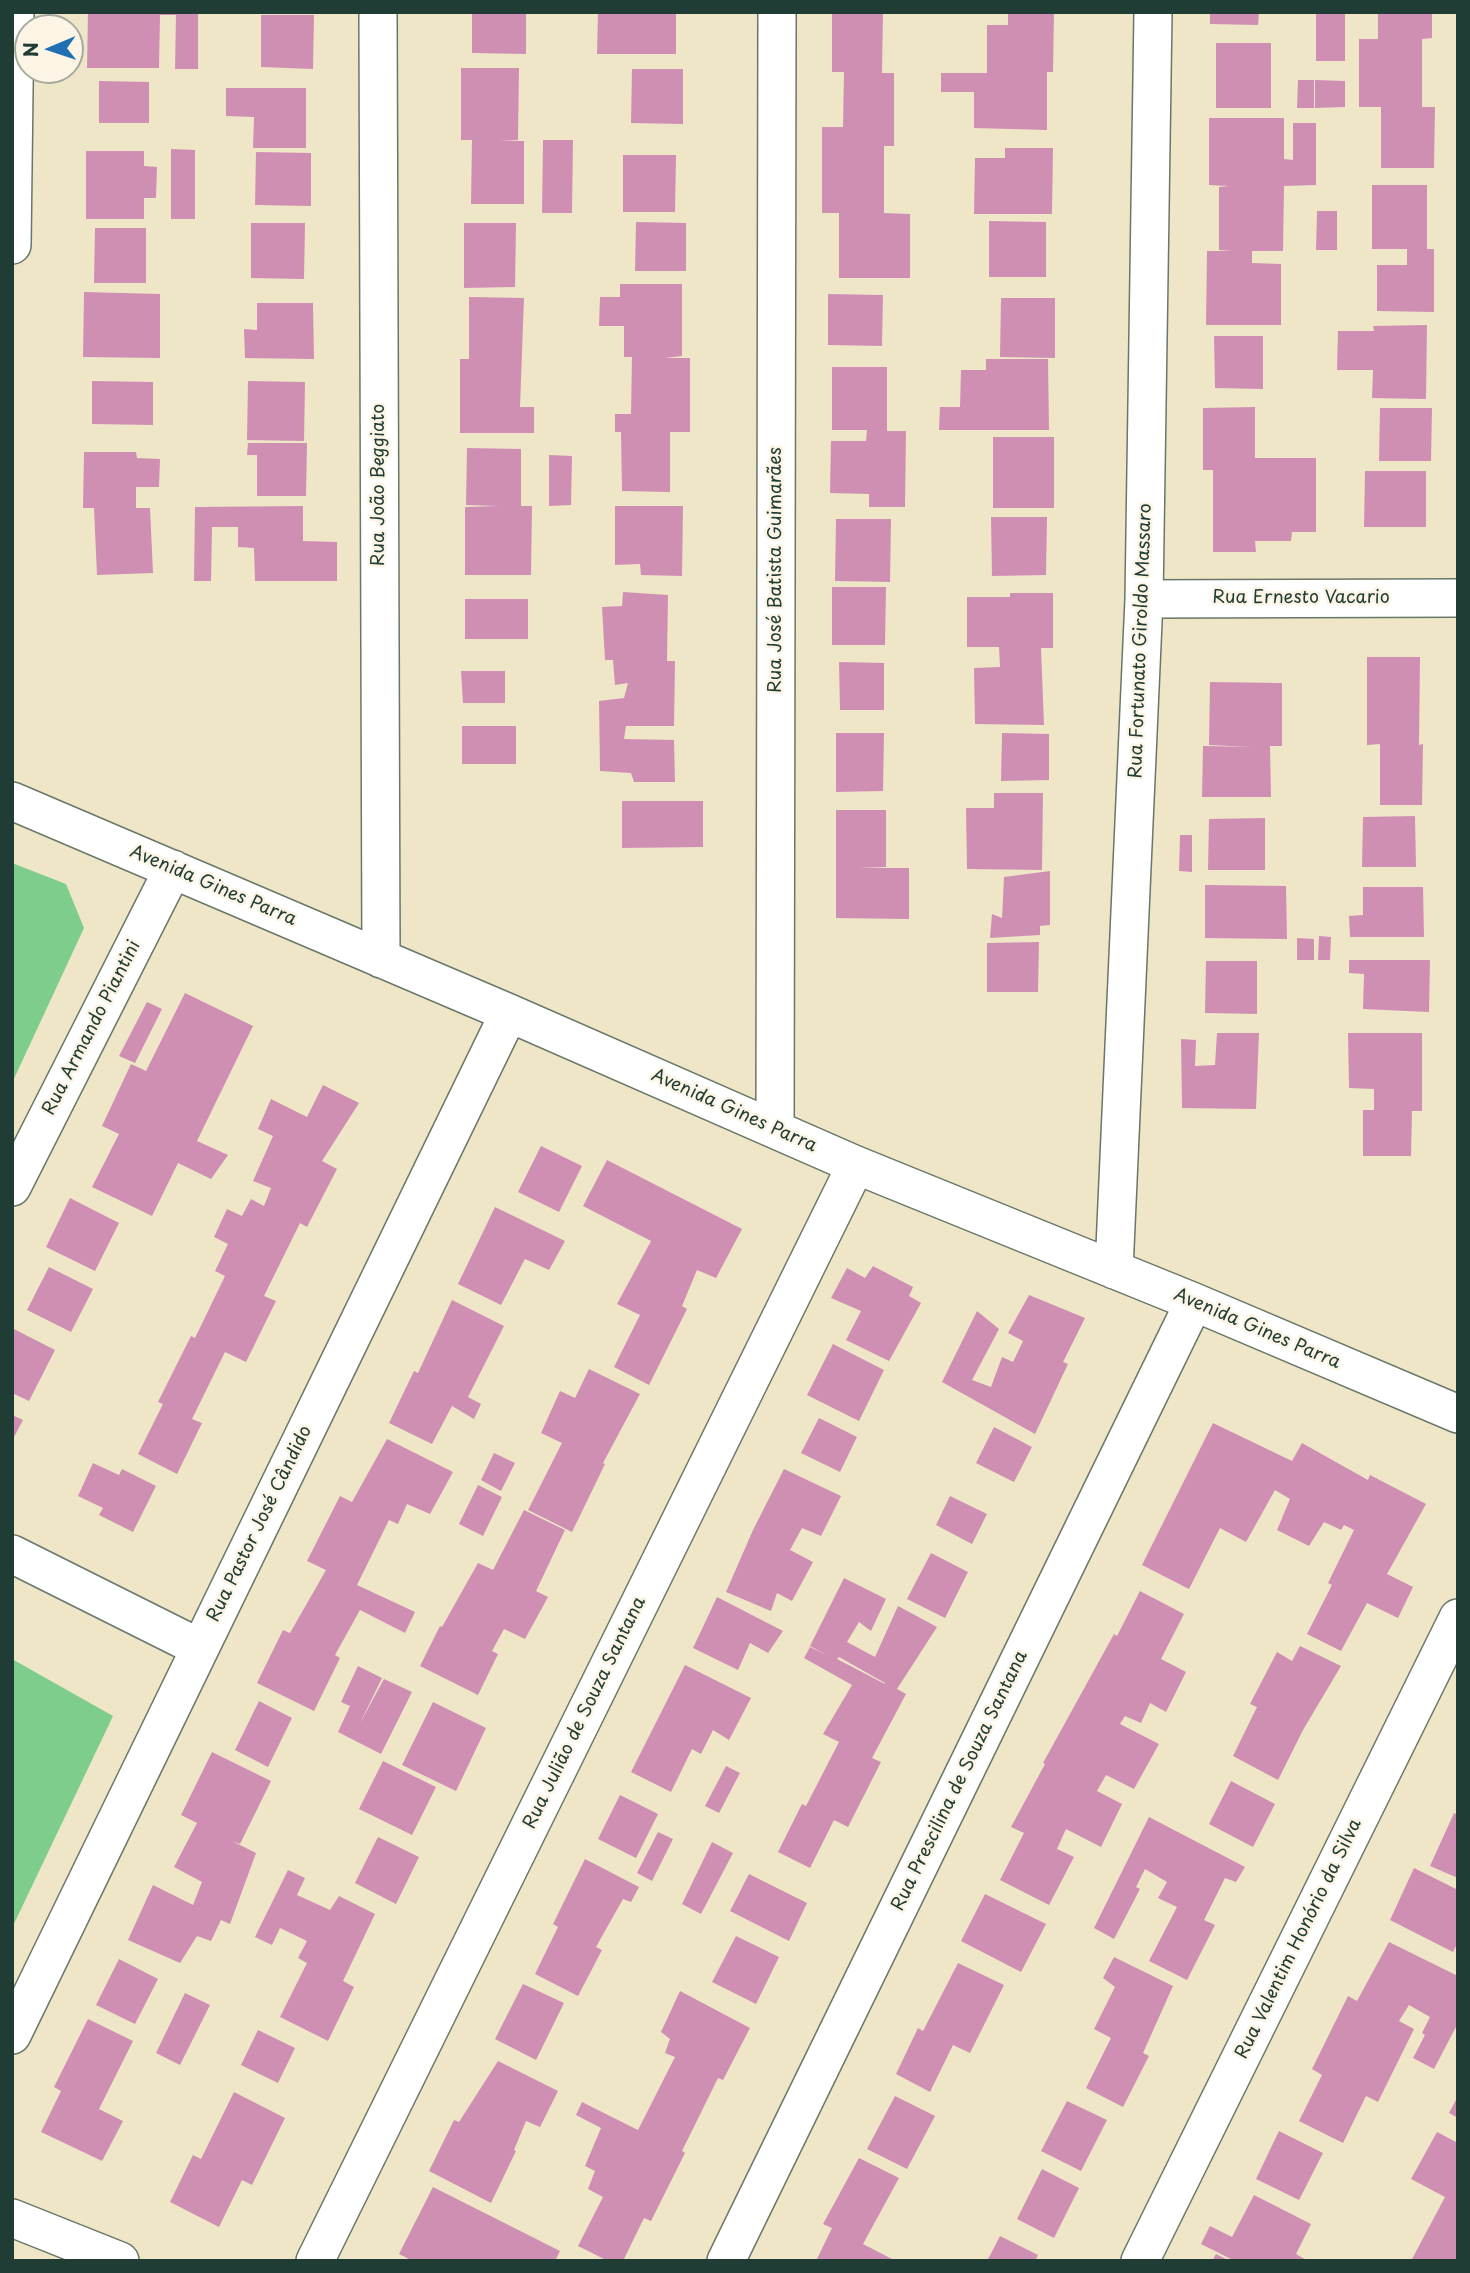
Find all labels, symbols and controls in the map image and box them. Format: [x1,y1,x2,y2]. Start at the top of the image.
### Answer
north arrow [14,14,84,84]
text: N [16,42,44,58]
street label: Rua João Beggiato [368,404,390,566]
street label: Rua José Batista Guimarães [765,447,787,693]
street label: Rua Fortunato Giroldo Massaro [1125,503,1157,779]
street label: Rua Ernesto Vacario [1212,587,1390,609]
street label: Avenida Gines Parra [127,841,299,931]
street label: Rua Armando Piantini [39,937,145,1119]
street label: Avenida Gines Parra [648,1065,820,1157]
street label: Avenida Gines Parra [1171,1284,1343,1374]
street label: Rua Pastor José Cândido [203,1422,317,1626]
street label: Rua Julião de Souza Santana [519,1593,651,1833]
street label: Rua Prescilina de Souza Santana [887,1647,1033,1915]
street label: Rua Valentim Honório da Silva [1231,1815,1367,2063]

